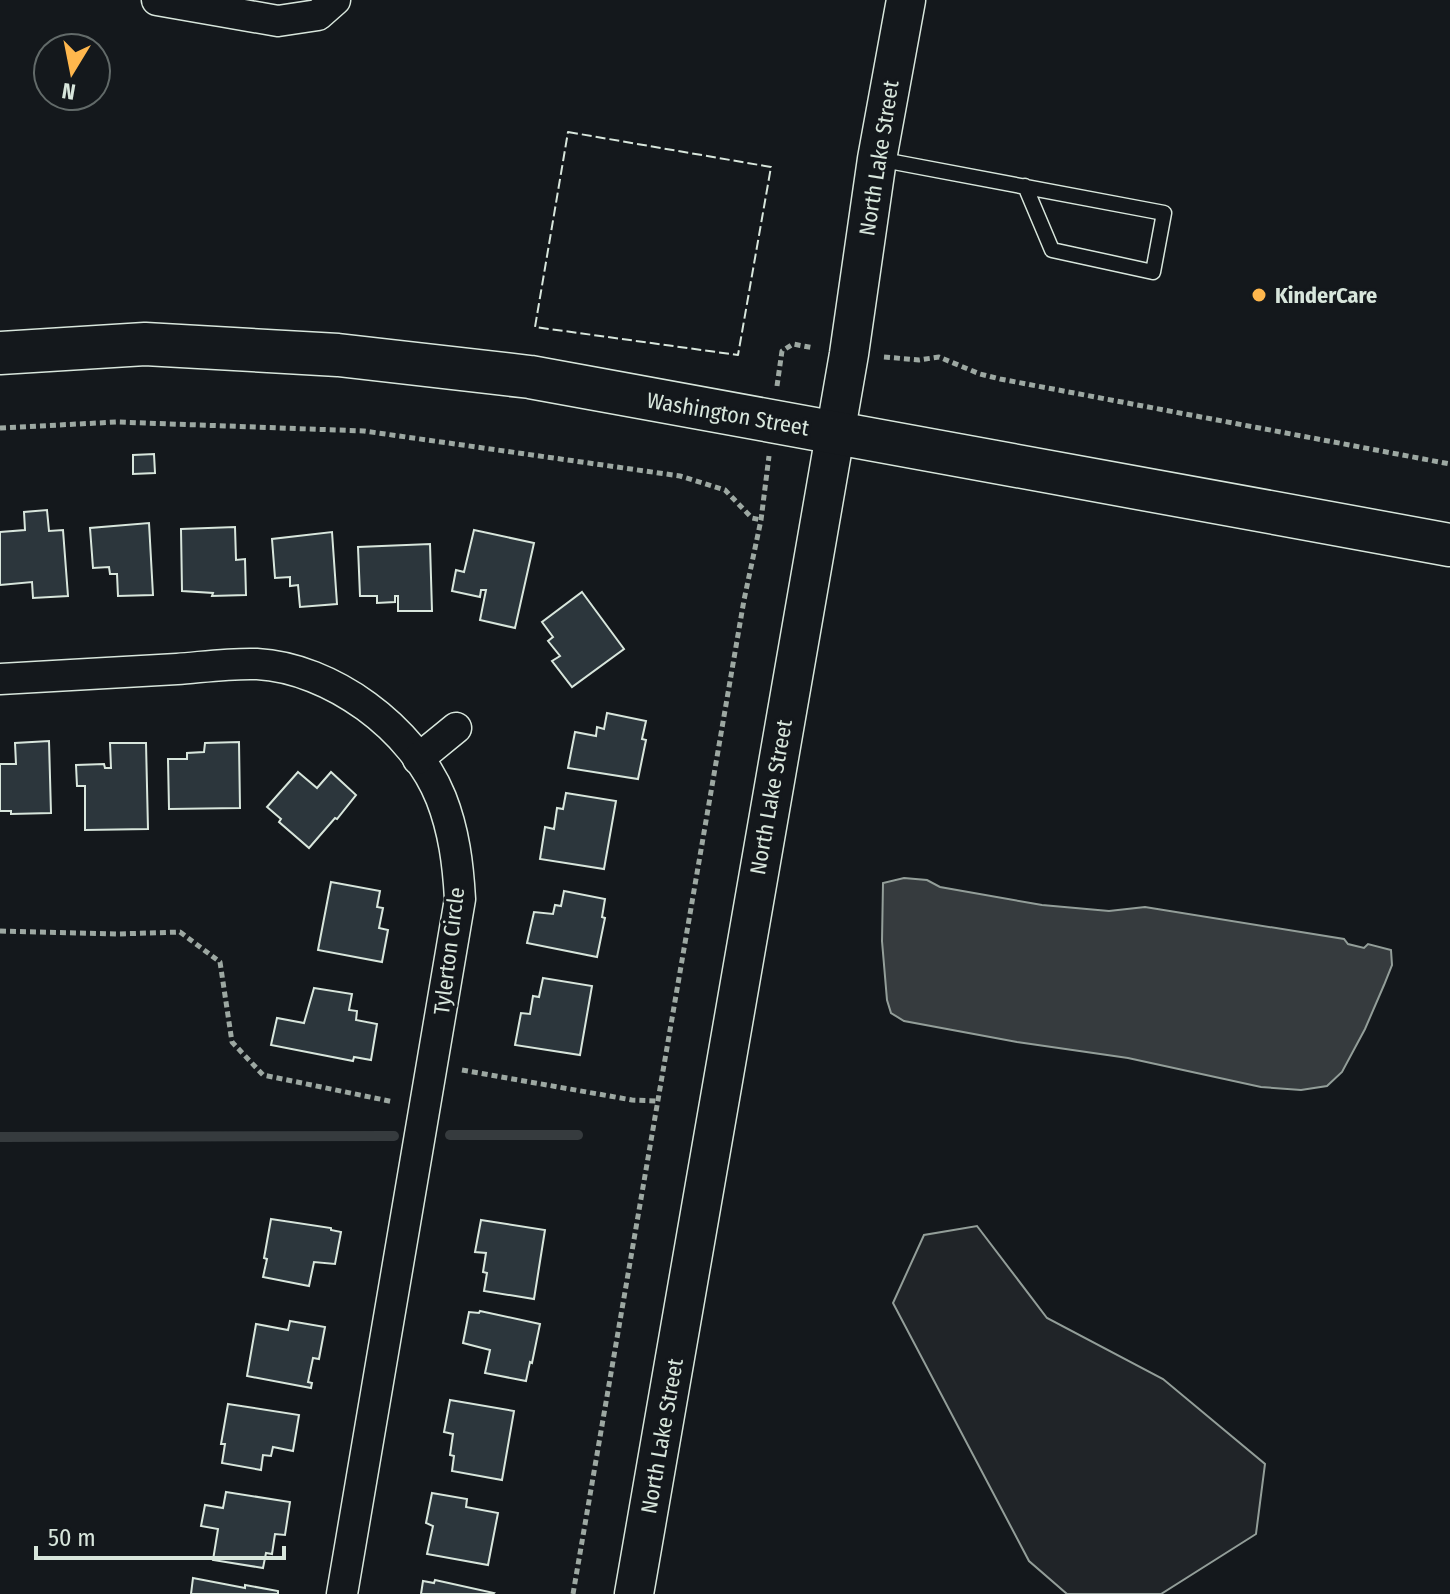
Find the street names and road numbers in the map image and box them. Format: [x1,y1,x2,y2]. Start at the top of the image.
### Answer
street label: North Lake Street [853,77,905,238]
street label: Washington Street [645,386,812,442]
street label: North Lake Street [744,716,798,877]
street label: Tylerton Circle [428,886,470,1016]
street label: North Lake Street [635,1355,689,1516]

